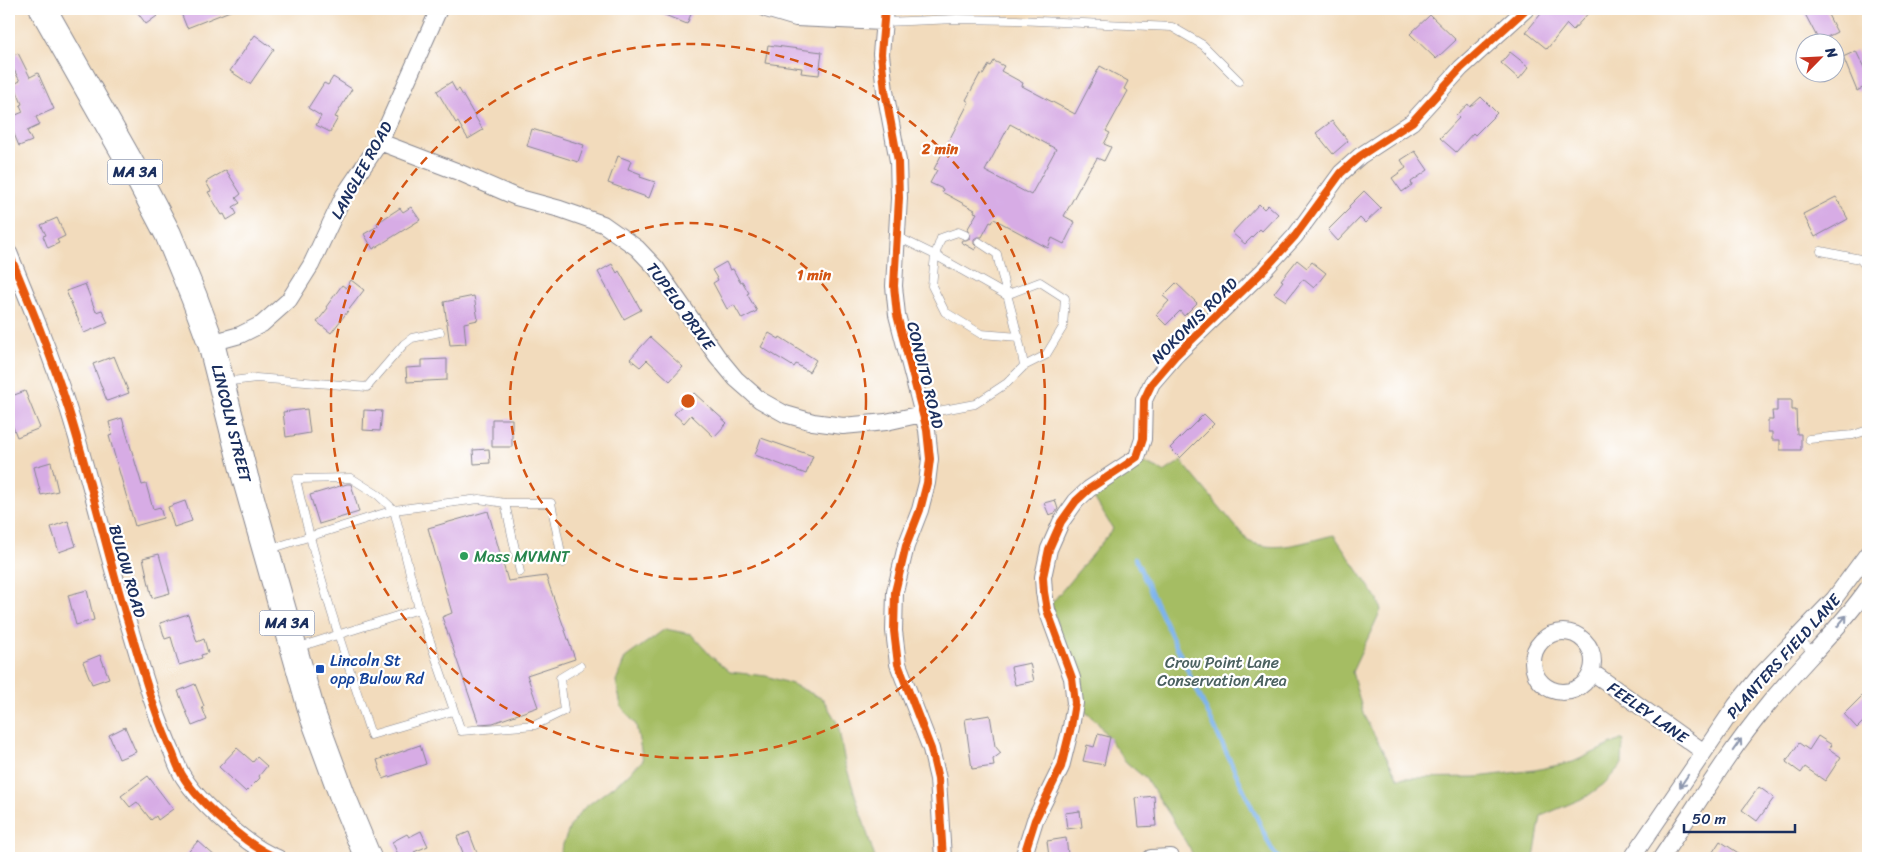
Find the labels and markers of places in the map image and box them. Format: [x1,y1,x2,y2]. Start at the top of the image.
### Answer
centre of rings [679,392,697,410]
place label: Mass MVMNT [474,542,570,571]
marker: Mass MVMNT [458,550,470,562]
place label: Lincoln St opp Bulow Rd [330,646,425,693]
marker: Lincoln St opp Bulow Rd [314,663,326,675]

